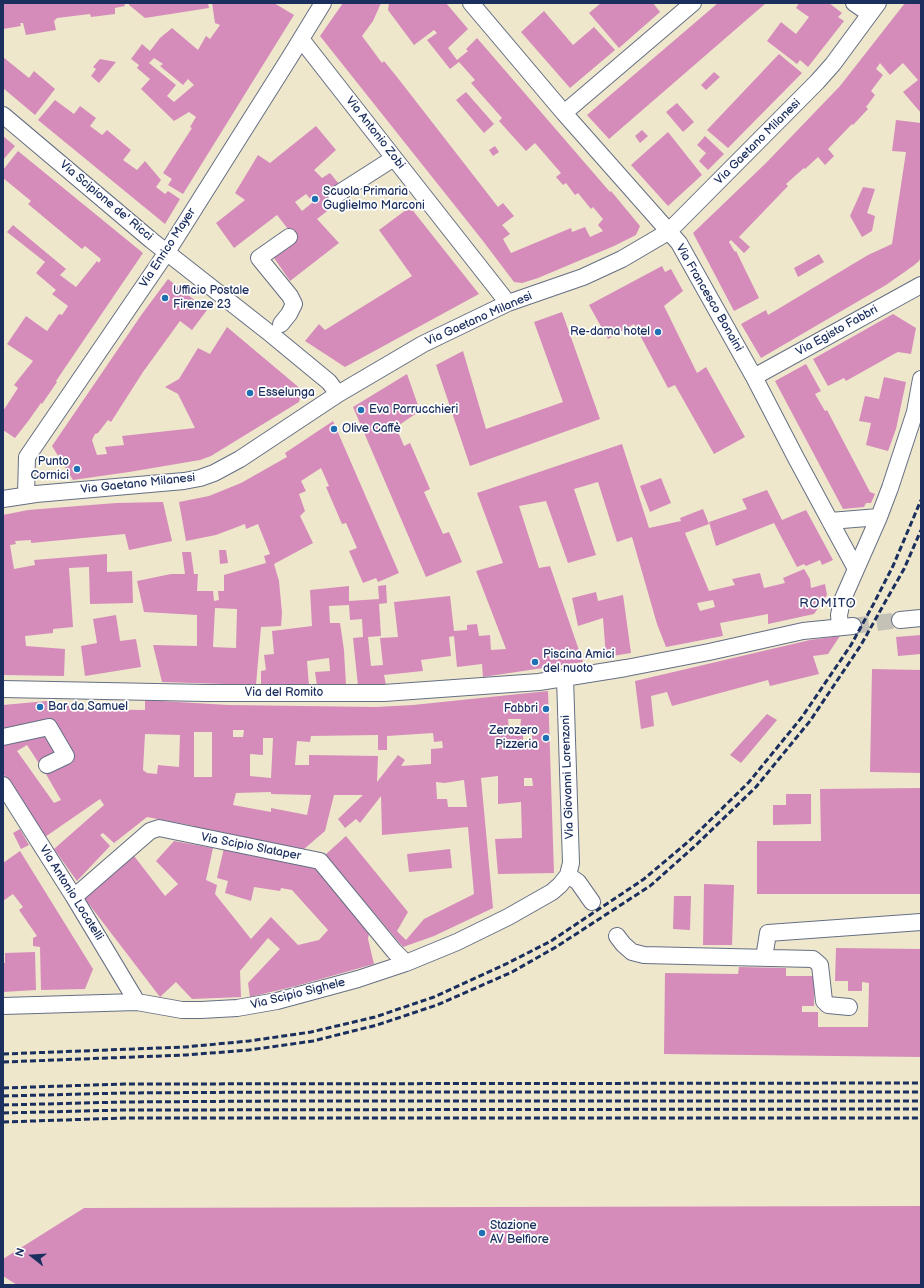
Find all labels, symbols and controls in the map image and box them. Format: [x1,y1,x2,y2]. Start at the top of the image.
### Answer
street label: Via Antonio Zobi [342,94,408,172]
street label: Via Gaetano Milanesi [712,96,804,188]
street label: Via Scipione de' Ricci [56,158,156,244]
place label: Scuola Primaria Guglielmo Marconi [323,185,425,213]
marker: Scuola Primaria Guglielmo Marconi [310,194,320,204]
street label: Via Enrico Mayer [137,206,199,290]
street label: Via Francesco Bonaini [672,242,746,354]
place label: Ufficio Postale Firenze 23 [173,284,249,312]
street label: Via Gaetano Milanesi [423,289,535,349]
marker: Ufficio Postale Firenze 23 [160,293,170,303]
street label: Via Egisto Fabbri [794,303,880,359]
place label: Re-dama hotel [570,325,650,339]
marker: Re-dama hotel [653,327,663,337]
place label: Esselunga [258,386,315,400]
marker: Esselunga [245,388,255,398]
place label: Eva Parrucchieri [369,403,458,417]
marker: Eva Parrucchieri [356,405,366,415]
place label: Olive Caffè [342,422,401,436]
marker: Olive Caffè [329,424,339,434]
place label: Punto Cornici [31,455,69,483]
marker: Punto Cornici [72,464,82,474]
street label: Via Gaetano Milanesi [80,471,196,497]
district label: ROMITO [799,596,857,612]
place label: Piscina Amici del nuoto [543,648,615,676]
marker: Piscina Amici del nuoto [530,657,540,667]
street label: Via del Romito [245,686,323,700]
place label: Bar da Samuel [48,700,128,714]
marker: Bar da Samuel [35,702,45,712]
place label: Fabbri [504,702,538,716]
marker: Fabbri [541,704,551,714]
street label: Via Giovanni Lorenzoni [559,715,577,839]
place label: Zerozero Pizzeria [489,724,538,752]
marker: Zerozero Pizzeria [541,733,551,743]
street label: Via Scipio Slataper [200,830,302,864]
street label: Via Antonio Locatelli [36,843,106,943]
street label: Via Scipio Sighele [249,975,347,1013]
place label: Stazione AV Belfiore [490,1219,549,1247]
marker: Stazione AV Belfiore [477,1228,487,1238]
north arrow [12,1236,52,1276]
text: N [13,1247,27,1258]

